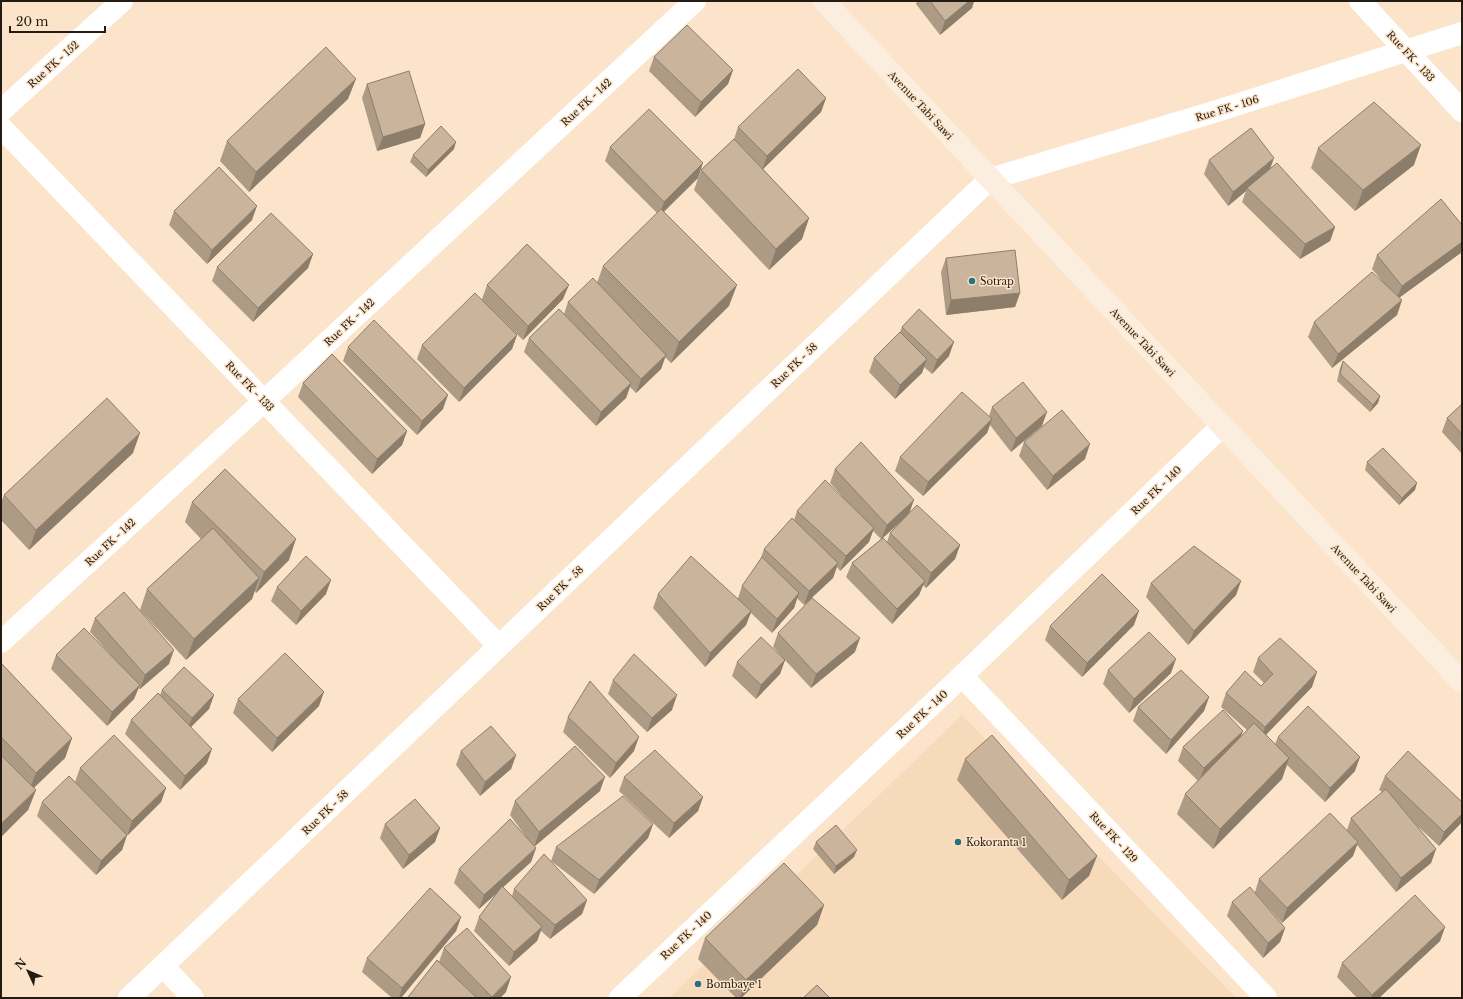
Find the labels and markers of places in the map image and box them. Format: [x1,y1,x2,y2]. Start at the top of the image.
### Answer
place label: Sotrap [980,275,1014,288]
marker: Sotrap [967,276,977,286]
place label: Kokoranta 1 [966,836,1026,849]
marker: Kokoranta 1 [953,837,963,847]
place label: Bombaye 1 [706,978,762,991]
marker: Bombaye 1 [693,979,703,989]

